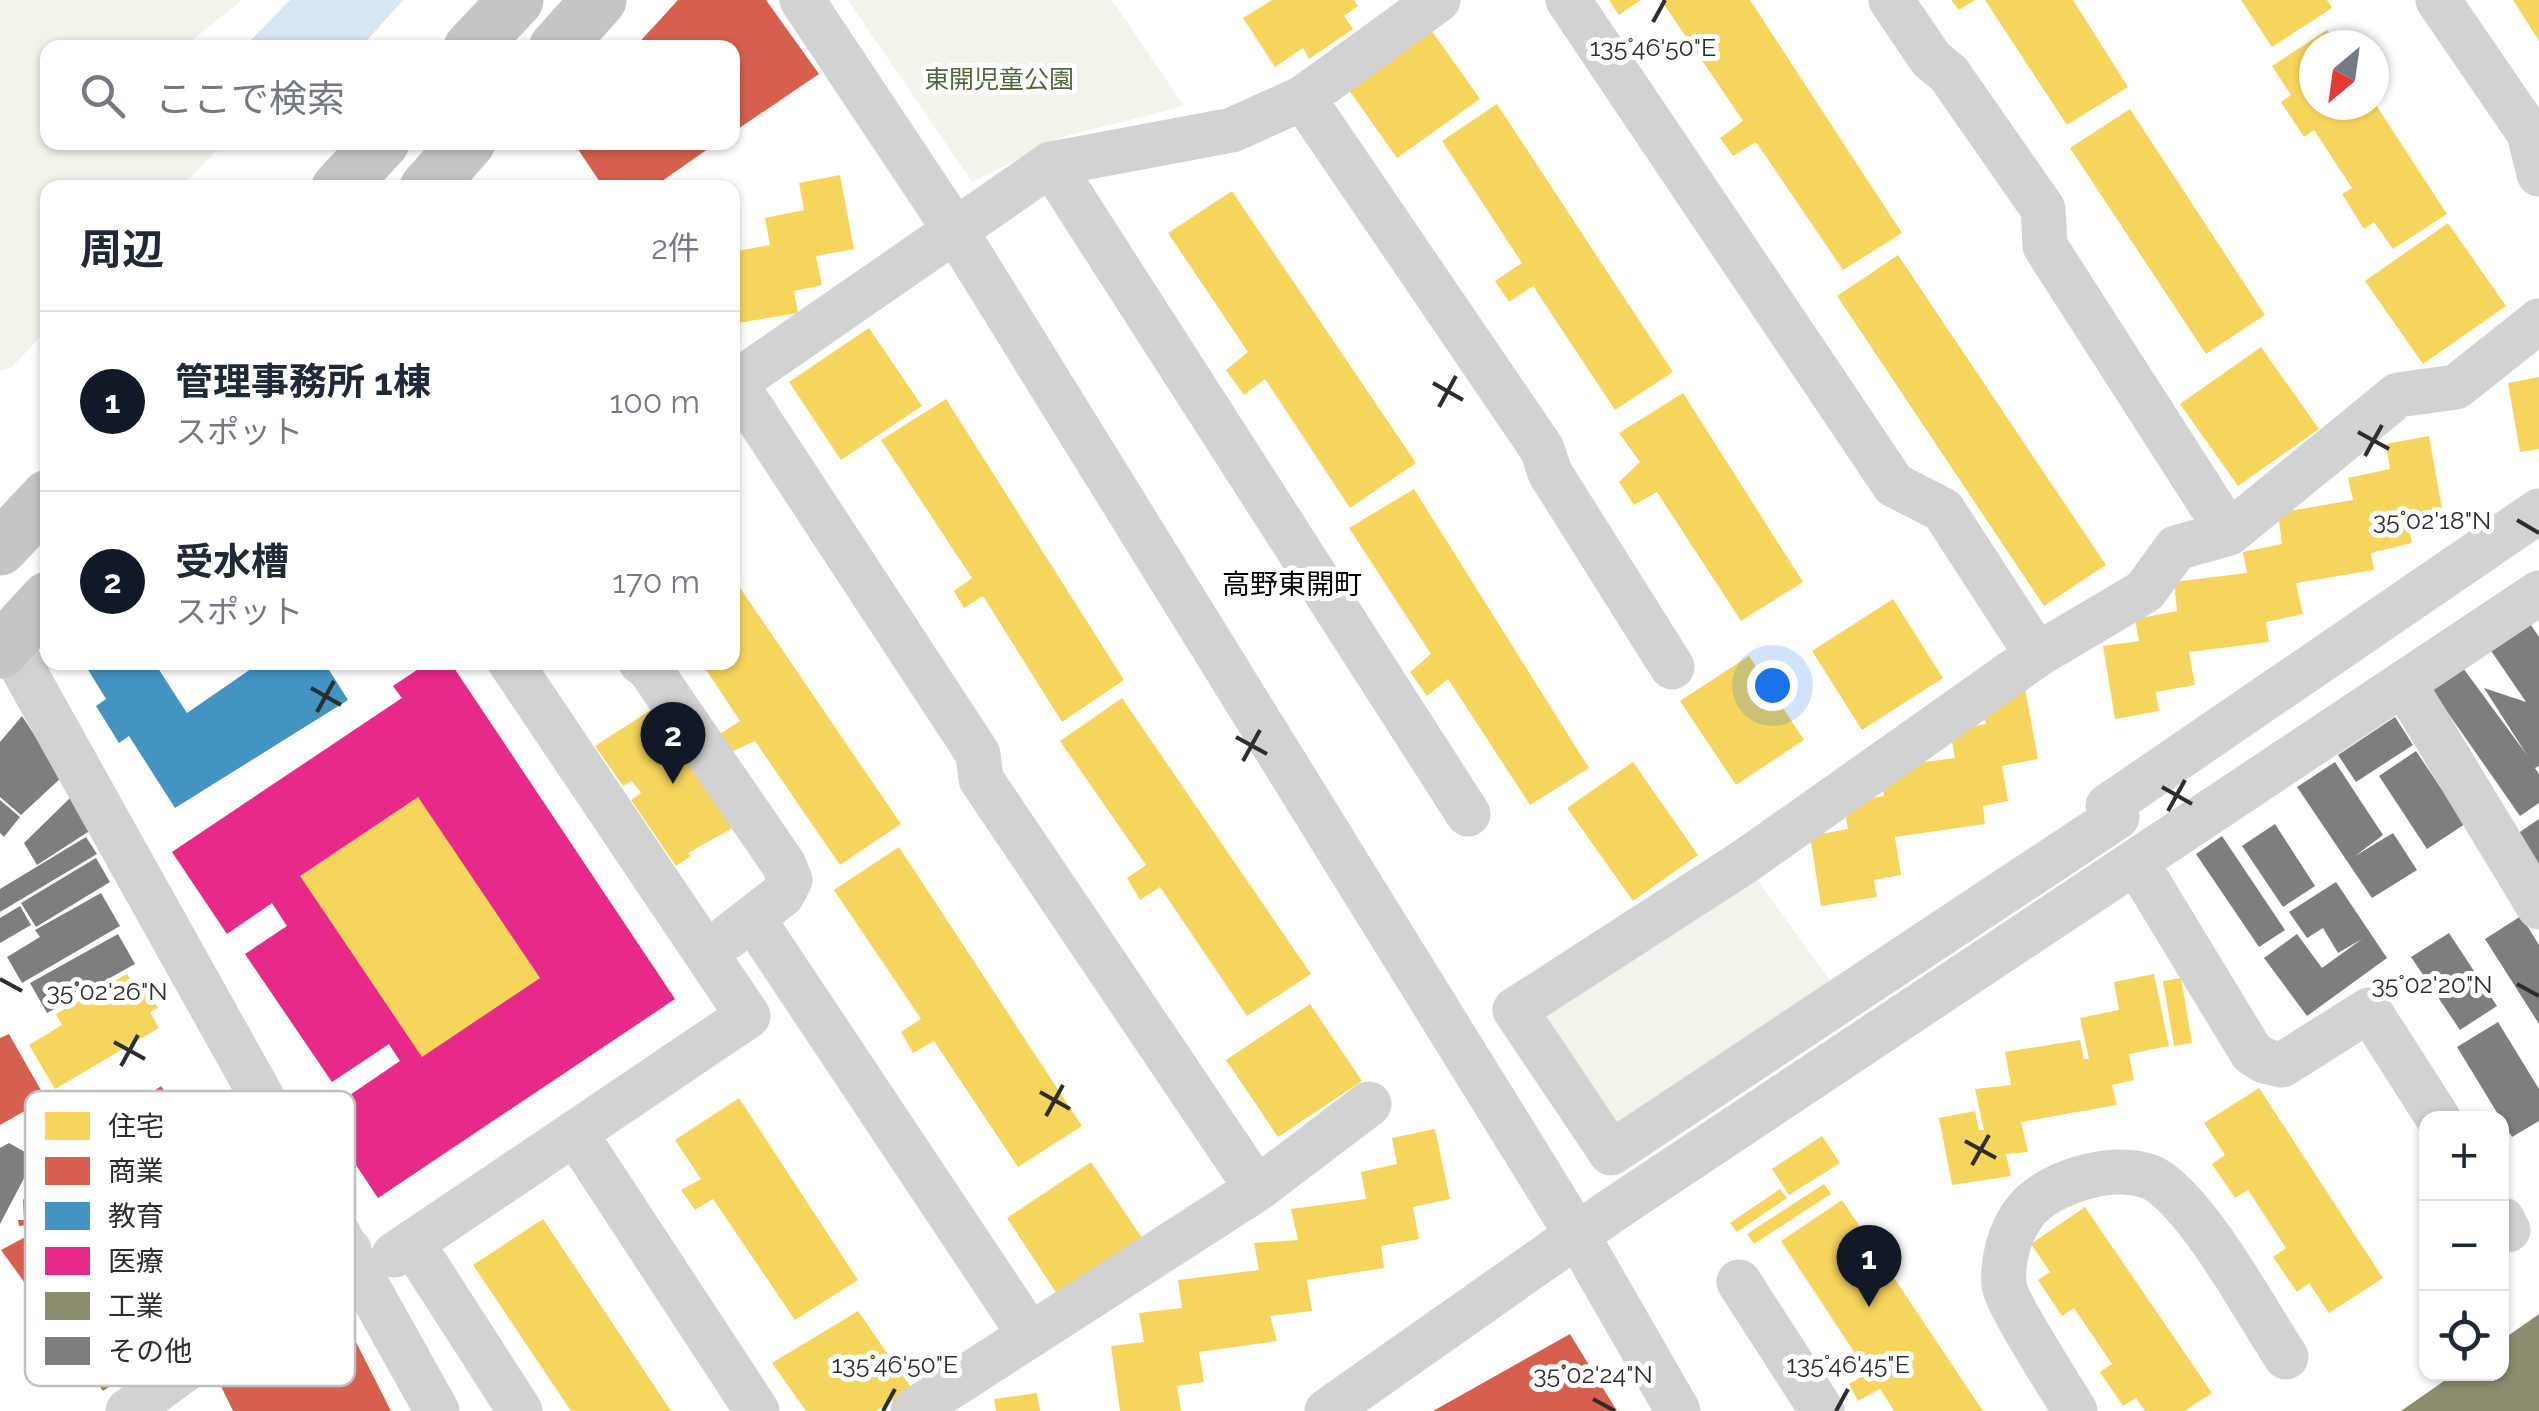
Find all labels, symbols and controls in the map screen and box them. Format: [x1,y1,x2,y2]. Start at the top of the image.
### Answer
north arrow [2299,30,2389,120]
text: 135°46'50"E [1590,32,1716,62]
search box [40,40,740,150]
park label: 東開児童公園 [924,64,1074,94]
icon: search [75,68,130,123]
text: ここで検索 [155,76,345,121]
text: 周辺 [80,225,164,274]
text: 2件 [651,229,700,266]
text: 管理事務所 1棟 [175,359,431,404]
text: 1 [105,383,120,420]
text: 100 m [610,383,700,420]
text: スポット [175,413,303,450]
text: 35°02'18"N [2373,505,2491,535]
text: 受水槽 [175,539,289,584]
text: 2 [103,563,122,600]
text: 170 m [612,563,700,600]
district label: 高野東開町 [1222,568,1362,601]
text: スポット [175,593,303,630]
your location [1747,660,1798,711]
pin: 2 [640,702,706,784]
text: 35°02'20"N [2371,969,2493,999]
text: 35°02'26"N [46,976,168,1006]
legend [25,1091,355,1386]
text: 住宅 [108,1110,164,1143]
map controls [2419,1111,2509,1381]
button: + [2419,1111,2509,1201]
text: 商業 [108,1155,164,1188]
text: 教育 [108,1200,164,1233]
button: − [2419,1201,2509,1291]
pin: 1 [1836,1224,1902,1307]
text: 医療 [108,1245,164,1278]
text: 工業 [108,1290,164,1323]
button: locate [2419,1291,2509,1381]
text: その他 [108,1335,192,1368]
text: 135°46'50"E [832,1349,958,1379]
text: 135°46'45"E [1786,1349,1910,1379]
text: 35°02'24"N [1533,1359,1653,1389]

